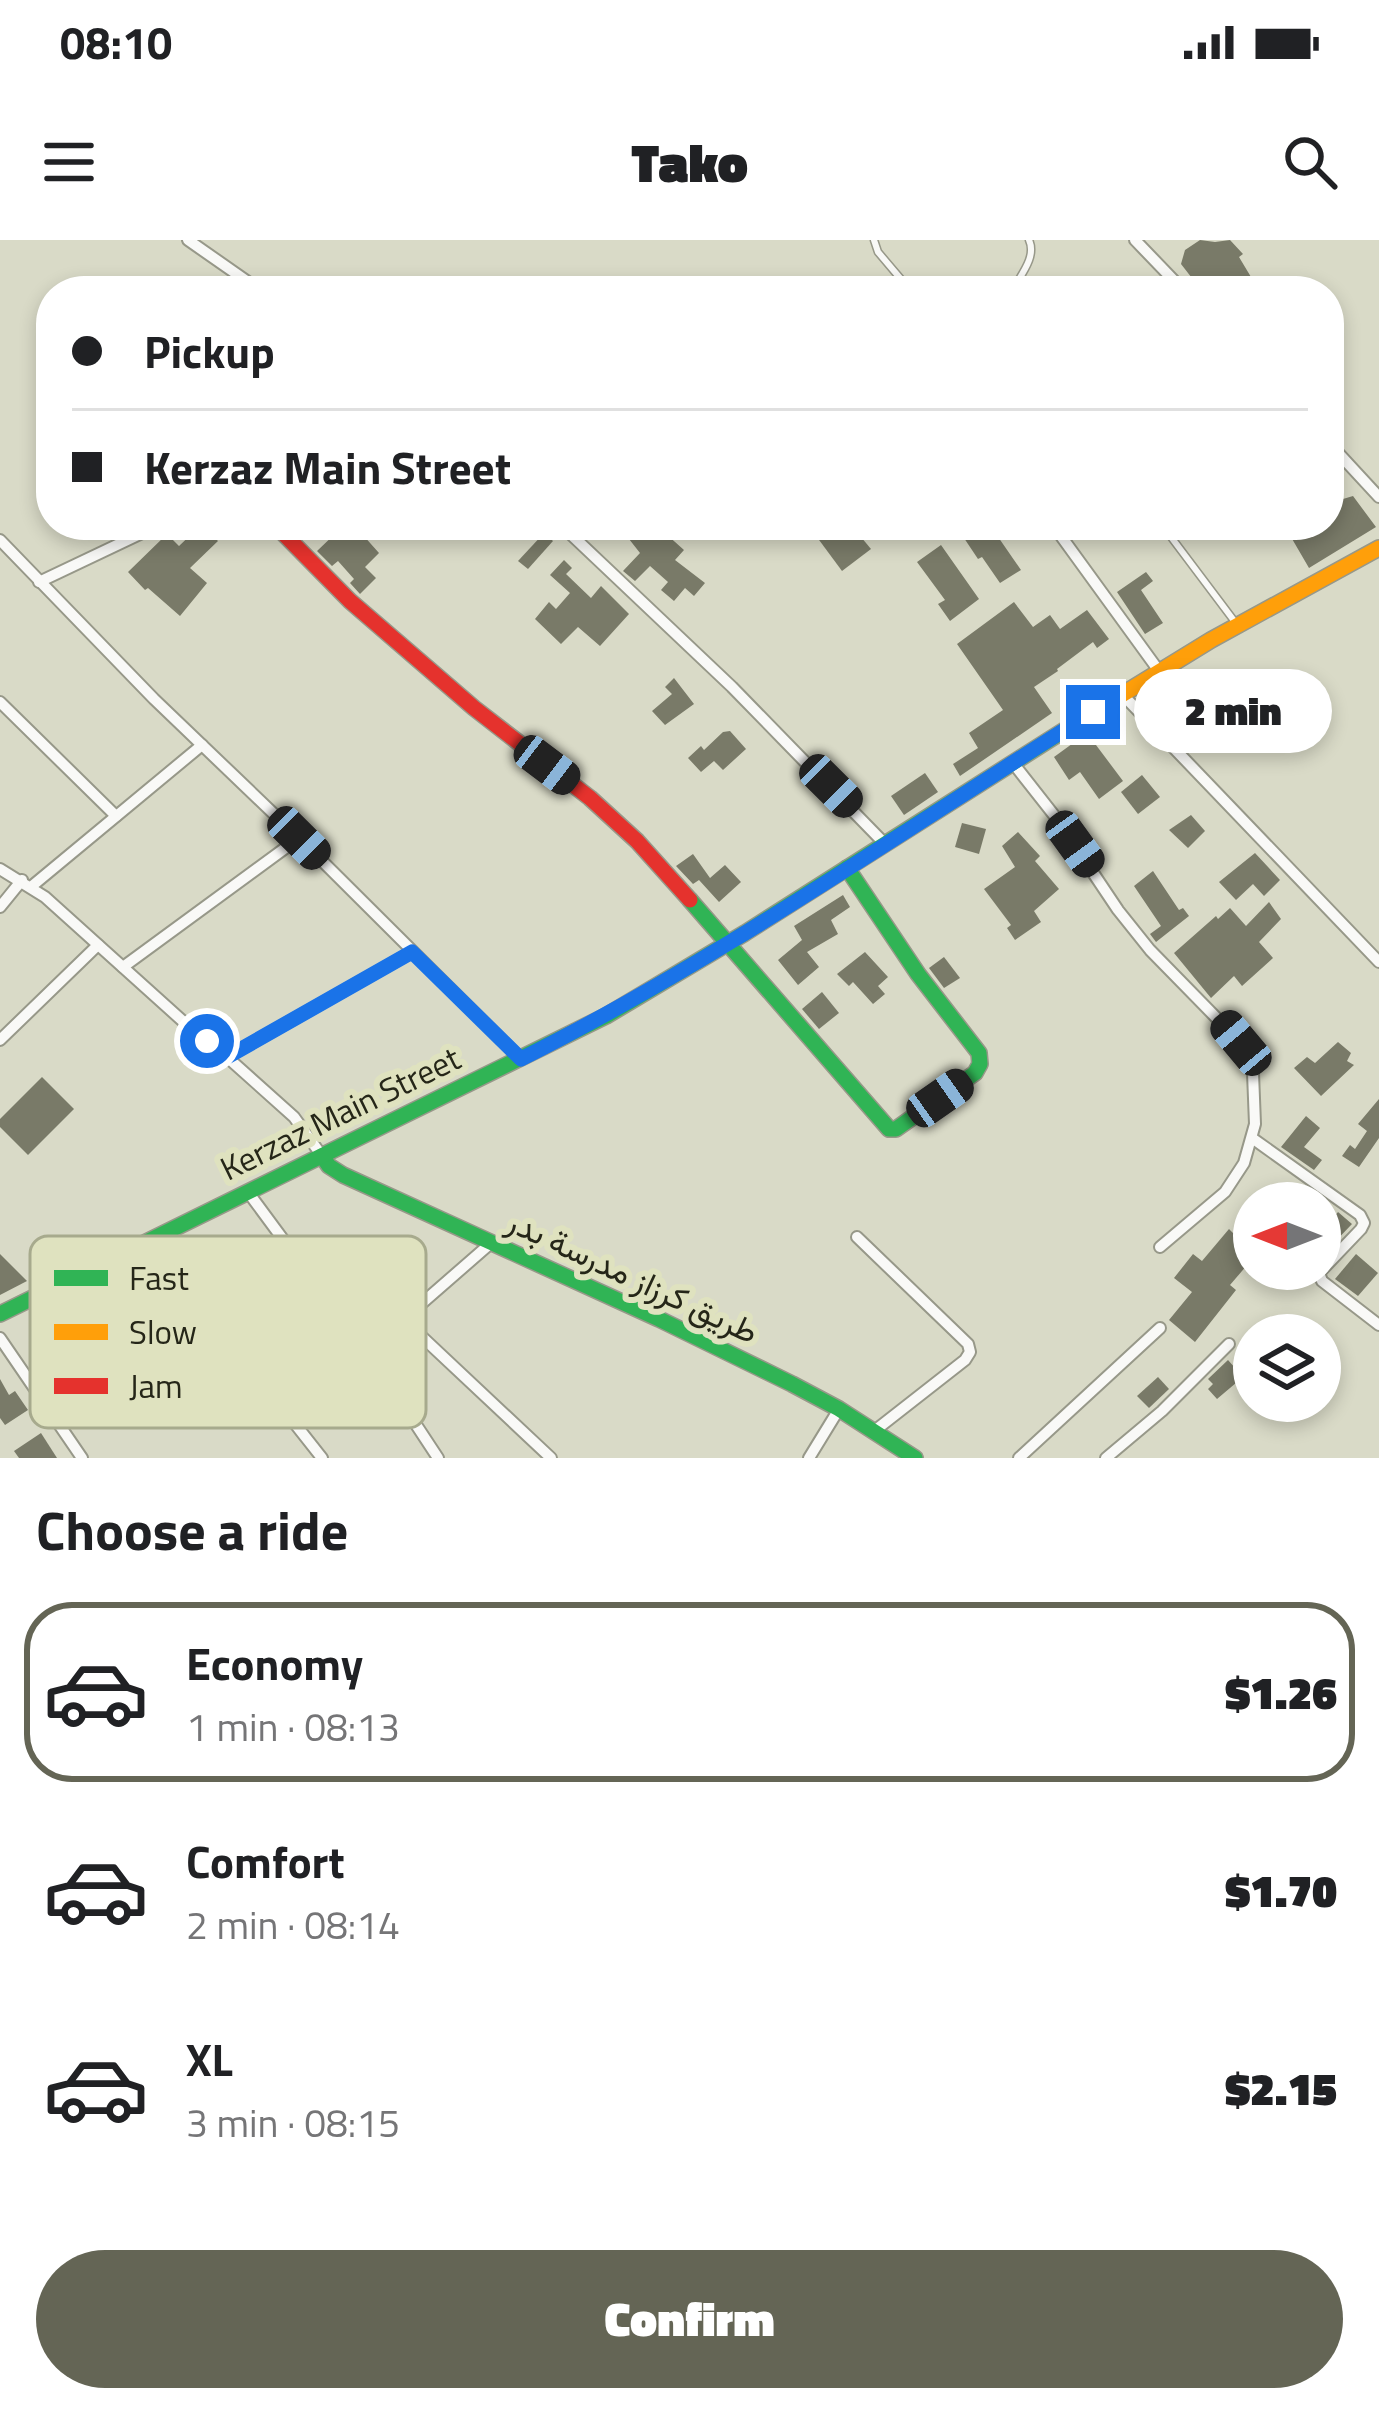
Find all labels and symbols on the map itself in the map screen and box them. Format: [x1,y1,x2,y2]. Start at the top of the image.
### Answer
callout: 2 min [1135,670,1333,754]
route end [1066,685,1120,739]
car [507,729,587,801]
car [793,748,869,824]
car [261,800,337,876]
car [1039,804,1111,884]
car [1204,1004,1278,1082]
route start [180,1014,234,1068]
street label: Kerzaz Main Street [211,1033,469,1193]
car [900,1063,980,1133]
north arrow [1233,1182,1341,1290]
street label: طريق كرزاز مدرسة بدر [498,1195,767,1356]
legend [30,1236,426,1428]
text: Fast [129,1253,189,1303]
text: Slow [129,1307,197,1357]
text: Jam [129,1361,183,1411]

